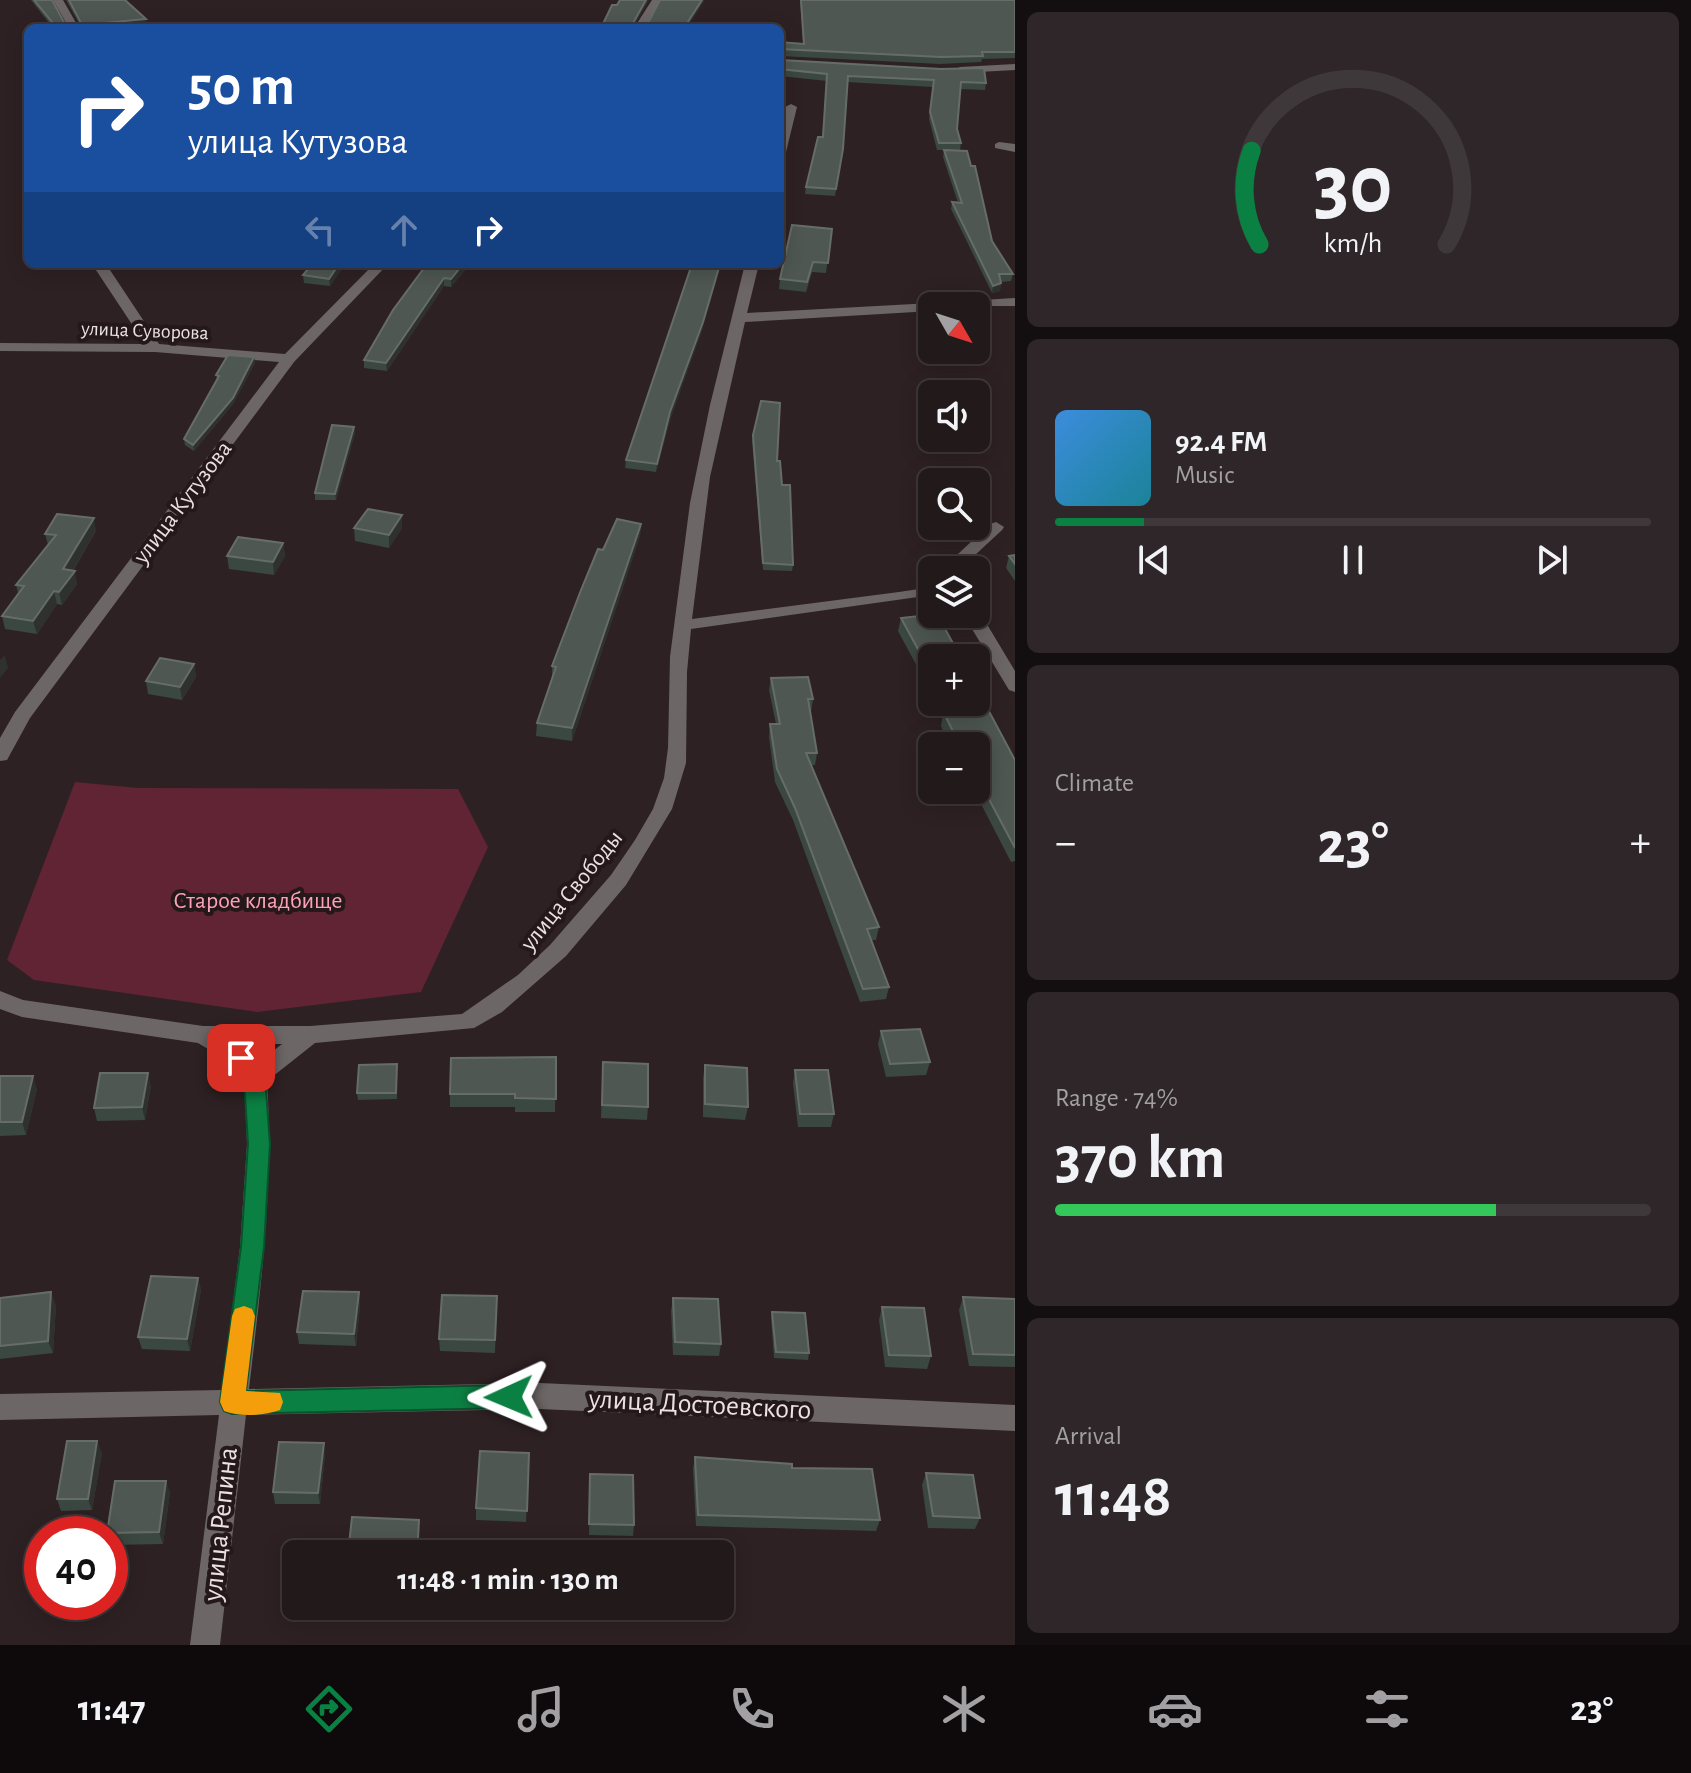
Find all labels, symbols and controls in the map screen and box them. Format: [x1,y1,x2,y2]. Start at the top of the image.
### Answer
icon: right [56,56,160,160]
text: 50 m [188,59,295,115]
text: улица Кутузова [188,124,408,160]
text: 30 [1313,144,1393,228]
icon: left [298,208,342,252]
icon: ahead [382,208,426,252]
icon: right [466,208,510,252]
text: km/h [1324,229,1382,258]
north arrow [918,292,990,364]
map controls [918,292,990,804]
street label: улица Суворова [80,319,209,343]
button: sound [918,380,990,452]
text: 92.4 FM [1175,427,1267,457]
street label: улица Кутузова [129,437,237,569]
text: Music [1175,462,1234,488]
button: search [918,468,990,540]
icon: previous [1132,538,1176,582]
icon: pause [1331,538,1375,582]
icon: next [1530,538,1574,582]
button: layers [918,556,990,628]
button: + [918,644,990,716]
button: − [918,732,990,804]
text: Climate [1055,770,1134,796]
text: 23° [1317,814,1389,874]
text: − [1055,821,1076,865]
text: + [1630,821,1651,865]
street label: улица Свободы [516,826,627,956]
park label: Старое кладбище [173,889,343,913]
pin [207,1024,275,1092]
icon: arrive [219,1036,263,1080]
text: Range · 74% [1055,1085,1178,1111]
text: 370 km [1055,1129,1225,1189]
position arrow [467,1355,551,1439]
street label: улица Достоевского [587,1385,812,1425]
text: Arrival [1055,1423,1122,1449]
street label: улица Репина [199,1446,243,1604]
text: 11:48 [1055,1467,1172,1527]
speed limit sign: 40 [24,1516,128,1620]
text: 11:48 · 1 min · 130 m [397,1565,619,1595]
icon: directions [301,1681,357,1737]
icon: music [513,1681,569,1737]
icon: phone [724,1681,780,1737]
icon: climate [936,1681,992,1737]
icon: car [1147,1681,1203,1737]
icon: filters [1359,1681,1415,1737]
text: 11:47 [78,1691,146,1727]
text: 23° [1570,1691,1613,1727]

